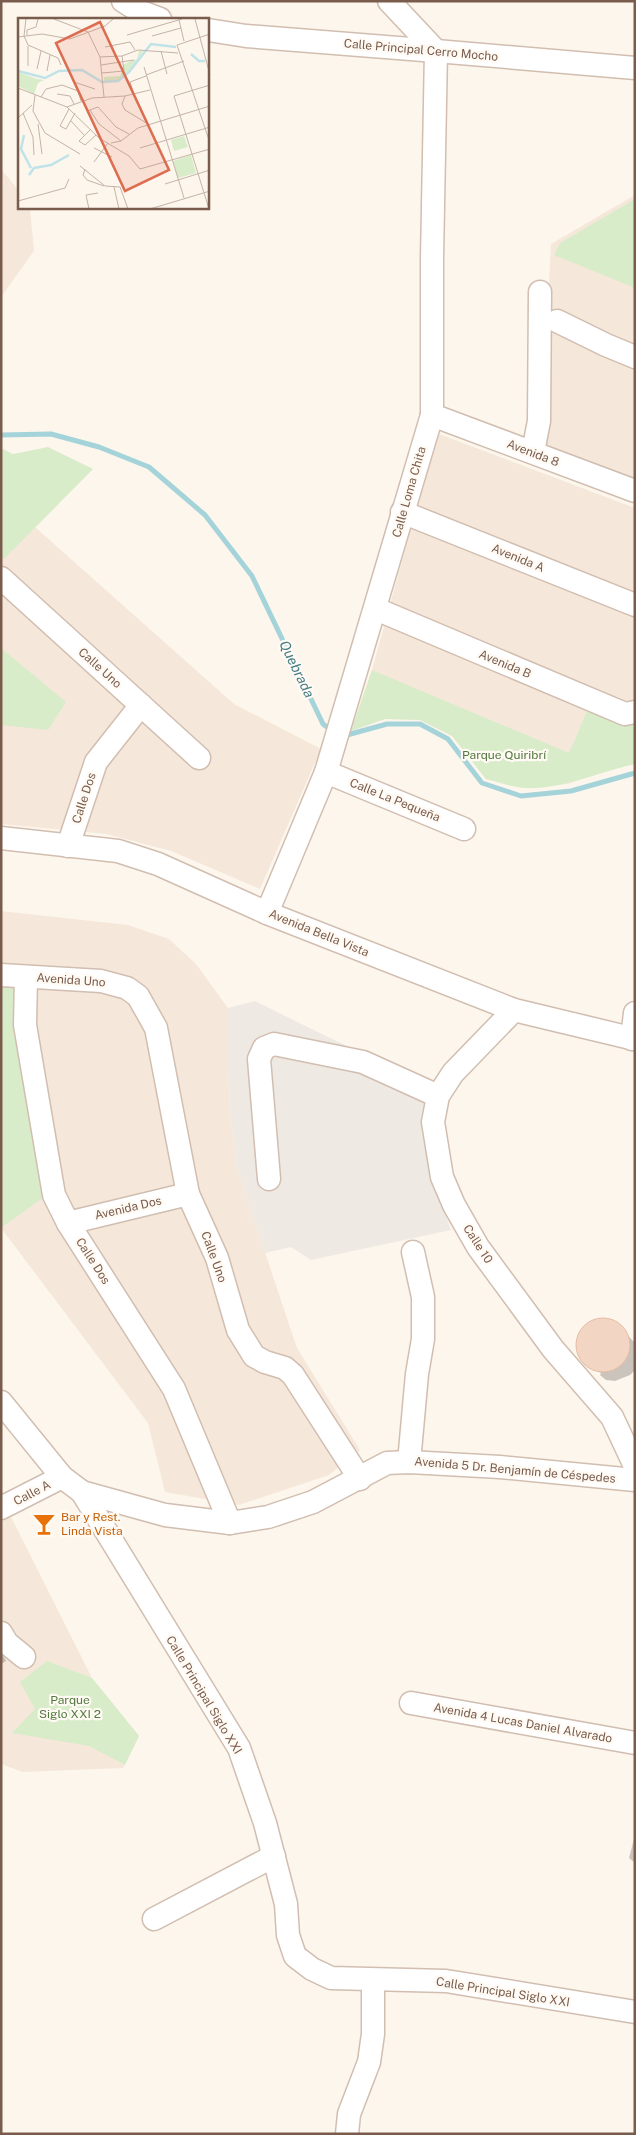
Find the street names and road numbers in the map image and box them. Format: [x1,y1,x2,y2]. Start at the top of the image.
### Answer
street label: Calle Principal Cerro Mocho [343,36,499,64]
street label: Avenida 8 [505,437,561,469]
street label: Calle Loma Chita [389,445,429,539]
street label: Avenida A [490,541,547,575]
street label: Calle Uno [75,645,125,691]
street label: Avenida B [477,647,533,681]
street label: Calle Dos [69,771,99,825]
street label: Calle La Pequeña [348,775,442,825]
street label: Avenida Bella Vista [267,907,371,959]
street label: Avenida Uno [36,971,106,989]
street label: Avenida Dos [93,1193,163,1223]
street label: Calle 10 [460,1222,496,1266]
street label: Calle Uno [198,1230,230,1285]
street label: Calle Dos [73,1235,113,1287]
street label: Avenida 5 Dr. Benjamín de Céspedes [414,1454,616,1486]
street label: Calle A [11,1477,53,1509]
street label: Calle Principal Siglo XXI [163,1633,245,1757]
street label: Avenida 4 Lucas Daniel Alvarado [433,1700,614,1746]
street label: Calle Principal Siglo XXI [435,1975,571,2009]

